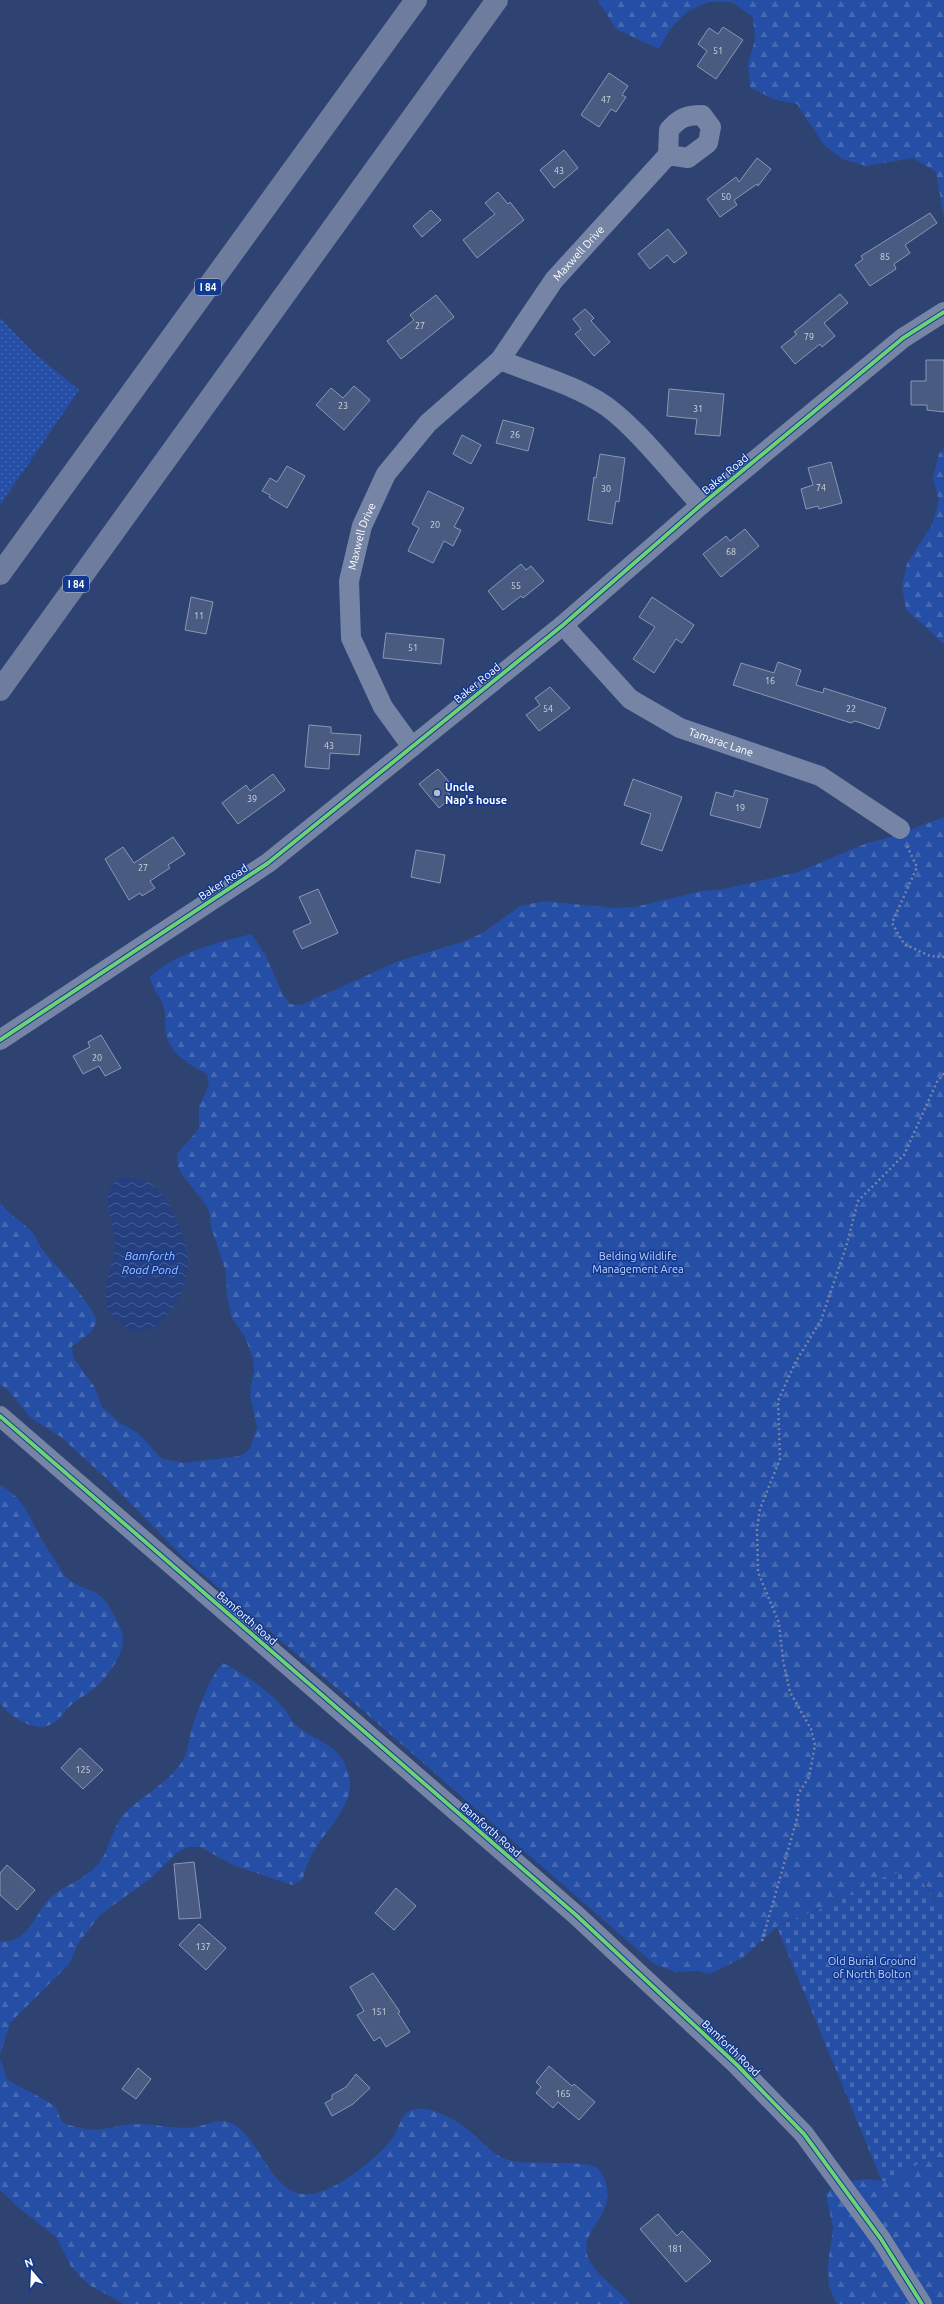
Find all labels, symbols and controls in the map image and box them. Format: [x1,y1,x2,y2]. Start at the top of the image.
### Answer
house number: 51 [713,46,723,56]
house number: 47 [601,95,611,105]
house number: 43 [554,166,564,176]
house number: 50 [721,192,731,202]
street label: Maxwell Drive [551,223,607,283]
house number: 85 [880,252,890,262]
road number: I 84 [195,279,221,295]
house number: 27 [415,321,425,331]
house number: 79 [804,332,814,342]
house number: 23 [338,401,348,411]
house number: 31 [693,404,703,414]
house number: 26 [510,430,520,440]
street label: Baker Road [700,451,750,497]
house number: 74 [816,483,826,493]
house number: 30 [601,484,611,494]
street label: Maxwell Drive [346,501,378,571]
house number: 20 [430,520,440,530]
house number: 68 [726,547,736,557]
road number: I 84 [63,576,89,592]
house number: 55 [511,581,521,591]
house number: 11 [194,611,204,621]
house number: 51 [408,643,418,653]
street label: Baker Road [451,661,503,705]
house number: 16 [765,676,775,686]
house number: 54 [543,704,553,714]
house number: 22 [846,704,856,714]
street label: Tamarac Lane [687,725,755,759]
house number: 43 [324,741,334,751]
place label: Uncle Nap's house [445,781,507,806]
marker: Uncle Nap's house [432,788,442,798]
house number: 39 [247,794,257,804]
house number: 19 [735,803,745,813]
street label: Baker Road [196,862,250,902]
house number: 27 [138,863,148,873]
house number: 20 [92,1053,102,1063]
water label: Bamforth Road Pond [122,1249,179,1276]
park label: Belding Wildlife Management Area [592,1250,684,1275]
street label: Bamforth Road [215,1589,279,1647]
house number: 125 [75,1765,91,1775]
street label: Bamforth Road [459,1801,523,1859]
house number: 137 [195,1942,211,1952]
park label: Old Burial Ground of North Bolton [828,1955,916,1980]
house number: 151 [371,2007,387,2017]
street label: Bamforth Road [700,2017,762,2079]
house number: 165 [555,2089,571,2099]
house number: 181 [667,2244,683,2254]
north arrow [12,2252,52,2292]
text: N [23,2256,35,2270]

